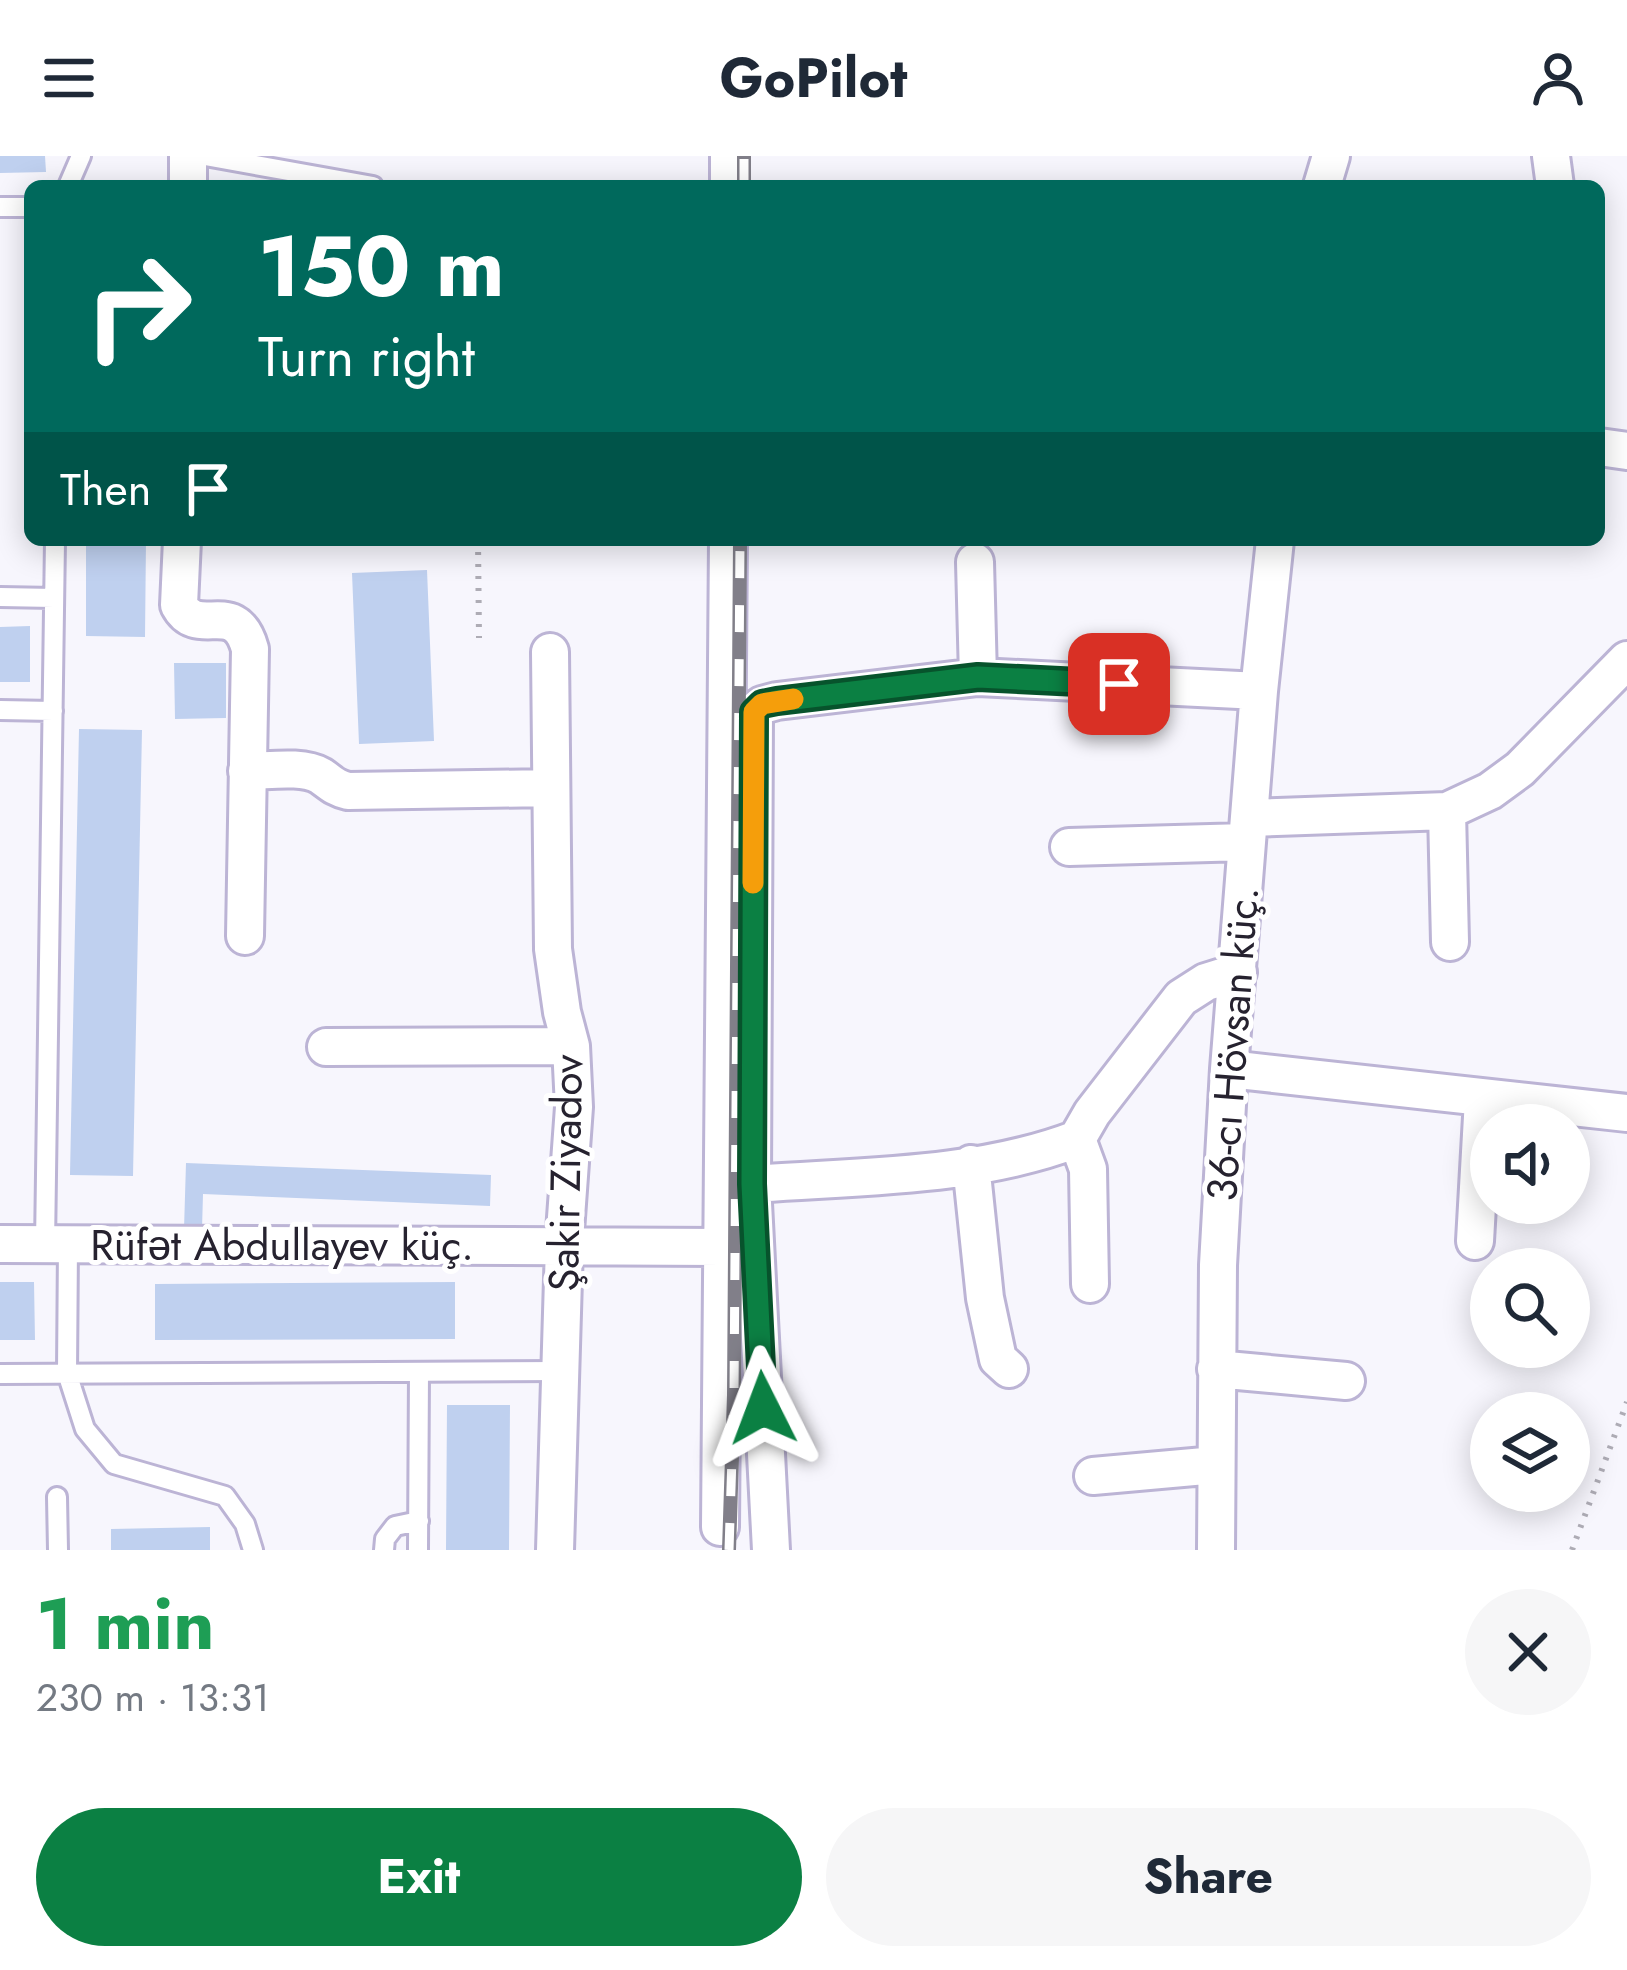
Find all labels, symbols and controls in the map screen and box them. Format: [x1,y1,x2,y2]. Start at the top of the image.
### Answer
text: GoPilot [720,39,907,117]
icon: menu [36,45,102,111]
icon: person [1525,45,1591,111]
text: 150 m [258,206,505,328]
icon: right [60,228,216,384]
text: Turn right [258,318,475,396]
icon: arrive [175,456,241,522]
text: Then [60,457,151,522]
pin [1068,633,1170,735]
icon: arrive [1086,651,1152,717]
street label: 36-cı Hövsan küç. [1191,885,1274,1203]
street label: Şakir Ziyadov [533,1054,598,1292]
map controls [1470,1104,1590,1512]
button: sound [1470,1104,1590,1224]
street label: Rüfət Abdullayev küç. [90,1215,474,1276]
button: search [1470,1248,1590,1368]
position arrow [700,1345,826,1471]
button: layers [1470,1392,1590,1512]
text: 1 min [36,1572,215,1676]
button: close [1465,1589,1591,1715]
text: 230 m · 13:31 [36,1669,270,1726]
button: Exit [36,1808,802,1946]
button: Share [826,1808,1591,1946]

